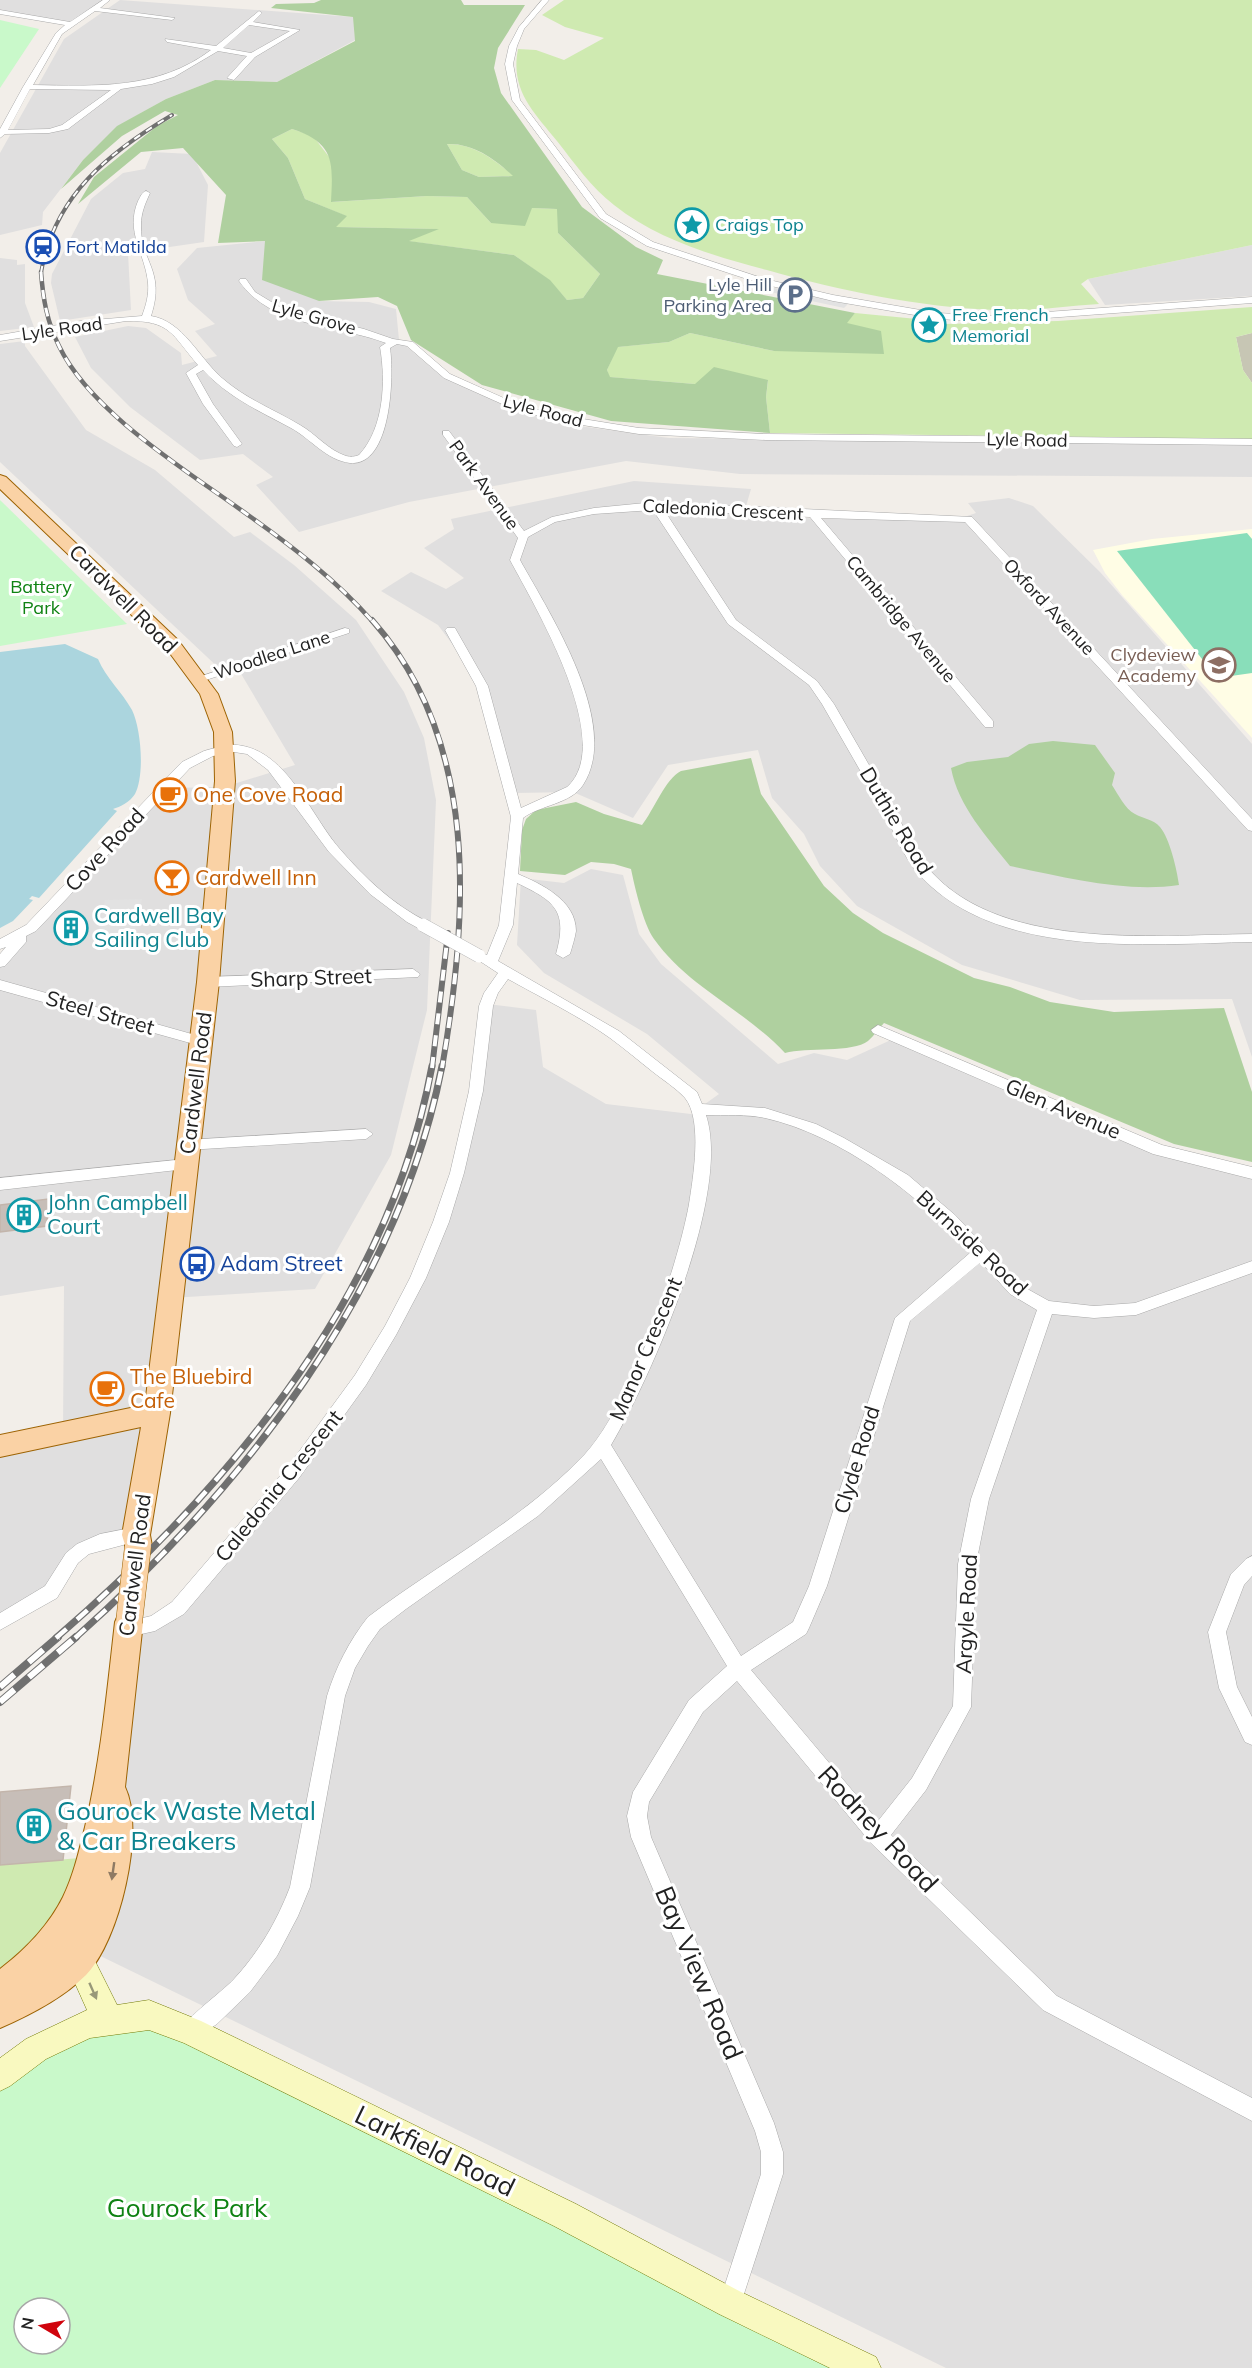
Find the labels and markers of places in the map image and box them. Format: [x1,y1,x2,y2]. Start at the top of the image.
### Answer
place icon: Craigs Top [674,207,710,243]
place label: Craigs Top [715,213,804,236]
station icon: Fort Matilda [25,229,61,265]
place label: Fort Matilda [66,235,167,258]
place label: Lyle Hill Parking Area [663,273,772,317]
parking icon: Lyle Hill Parking Area [777,277,813,313]
place label: Free French Memorial [952,303,1049,347]
place icon: Free French Memorial [911,307,947,343]
place label: Clydeview Academy [1110,643,1196,687]
school or university icon: Clydeview Academy [1201,647,1237,683]
cafe icon: One Cove Road [152,777,188,813]
place label: One Cove Road [193,781,343,807]
bar icon: Cardwell Inn [154,860,190,896]
place label: Cardwell Inn [195,864,317,890]
place label: Cardwell Bay Sailing Club [94,902,224,952]
building icon: Cardwell Bay Sailing Club [53,910,89,946]
place label: John Campbell Court [47,1189,188,1239]
building icon: John Campbell Court [6,1197,42,1233]
bus stop icon: Adam Street [179,1246,215,1282]
place label: Adam Street [220,1250,343,1276]
place label: The Bluebird Cafe [130,1363,252,1413]
cafe icon: The Bluebird Cafe [89,1371,125,1407]
place label: Gourock Waste Metal & Car Breakers [57,1794,316,1857]
building icon: Gourock Waste Metal & Car Breakers [16,1808,52,1844]

